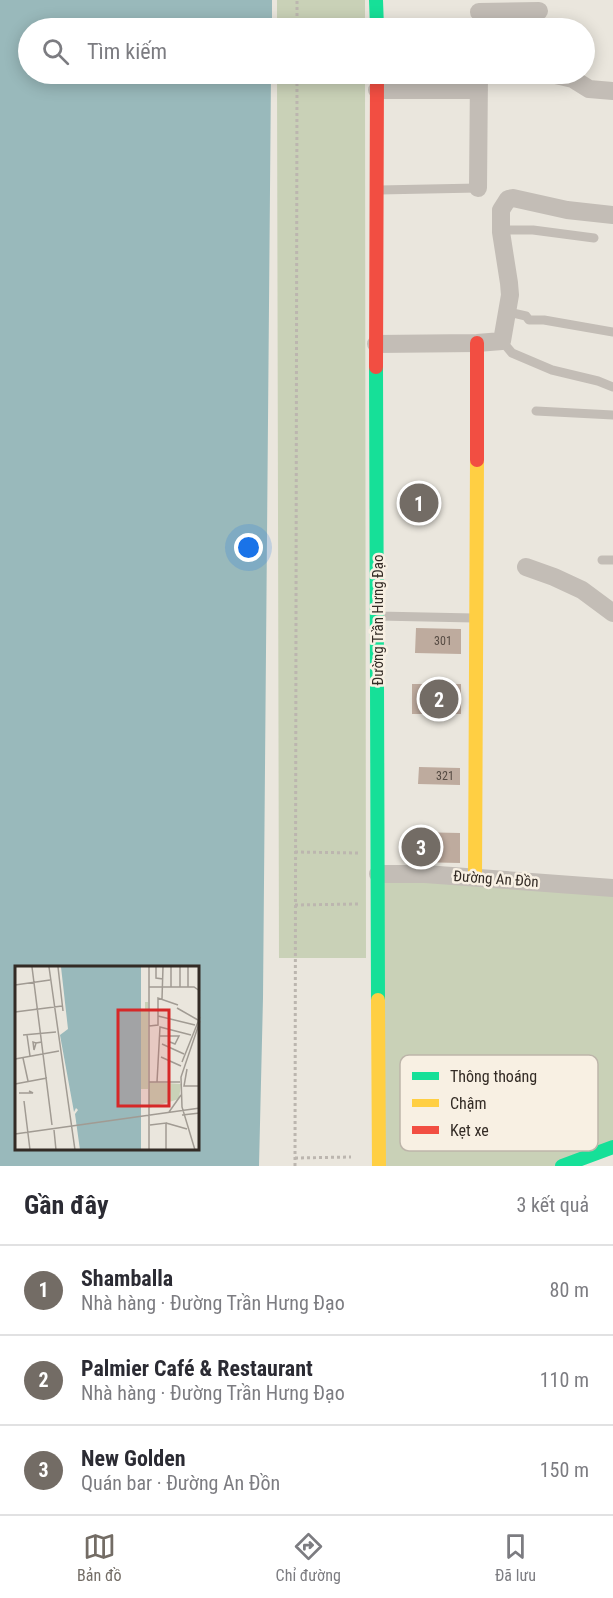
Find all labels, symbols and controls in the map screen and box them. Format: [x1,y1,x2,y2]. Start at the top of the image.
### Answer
search box [18,18,595,84]
icon: search [39,35,72,68]
text: Tìm kiếm [87,39,167,64]
pin: 1 [400,480,438,526]
your location [234,533,263,562]
street label: Đường Trần Hưng Đạo [369,555,387,685]
house number: 301 [434,634,452,648]
pin: 2 [420,676,458,722]
house number: 321 [436,769,454,783]
pin: 3 [402,824,440,870]
street label: Đường An Đồn [453,867,539,891]
inset map [15,966,200,1151]
legend [400,1055,598,1151]
text: Thông thoáng [450,1067,537,1086]
text: Chậm [450,1094,487,1113]
text: Kẹt xe [450,1121,489,1140]
text: Gần đây [24,1190,109,1220]
text: 3 kết quả [517,1193,589,1217]
text: Shamballa [81,1266,173,1291]
text: 1 [38,1278,49,1302]
text: 80 m [550,1278,589,1302]
text: Nhà hàng · Đường Trần Hưng Đạo [81,1291,345,1315]
text: Palmier Café & Restaurant [81,1356,313,1381]
text: 2 [38,1368,49,1392]
text: 110 m [540,1368,589,1392]
text: Nhà hàng · Đường Trần Hưng Đạo [81,1381,345,1405]
text: New Golden [81,1446,186,1471]
text: 3 [38,1458,49,1482]
text: 150 m [540,1458,589,1482]
text: Quán bar · Đường An Đồn [81,1471,280,1495]
tab: Bản đồ [77,1530,121,1585]
tab: Chỉ đường [276,1530,341,1585]
tab: Đã lưu [495,1530,536,1585]

